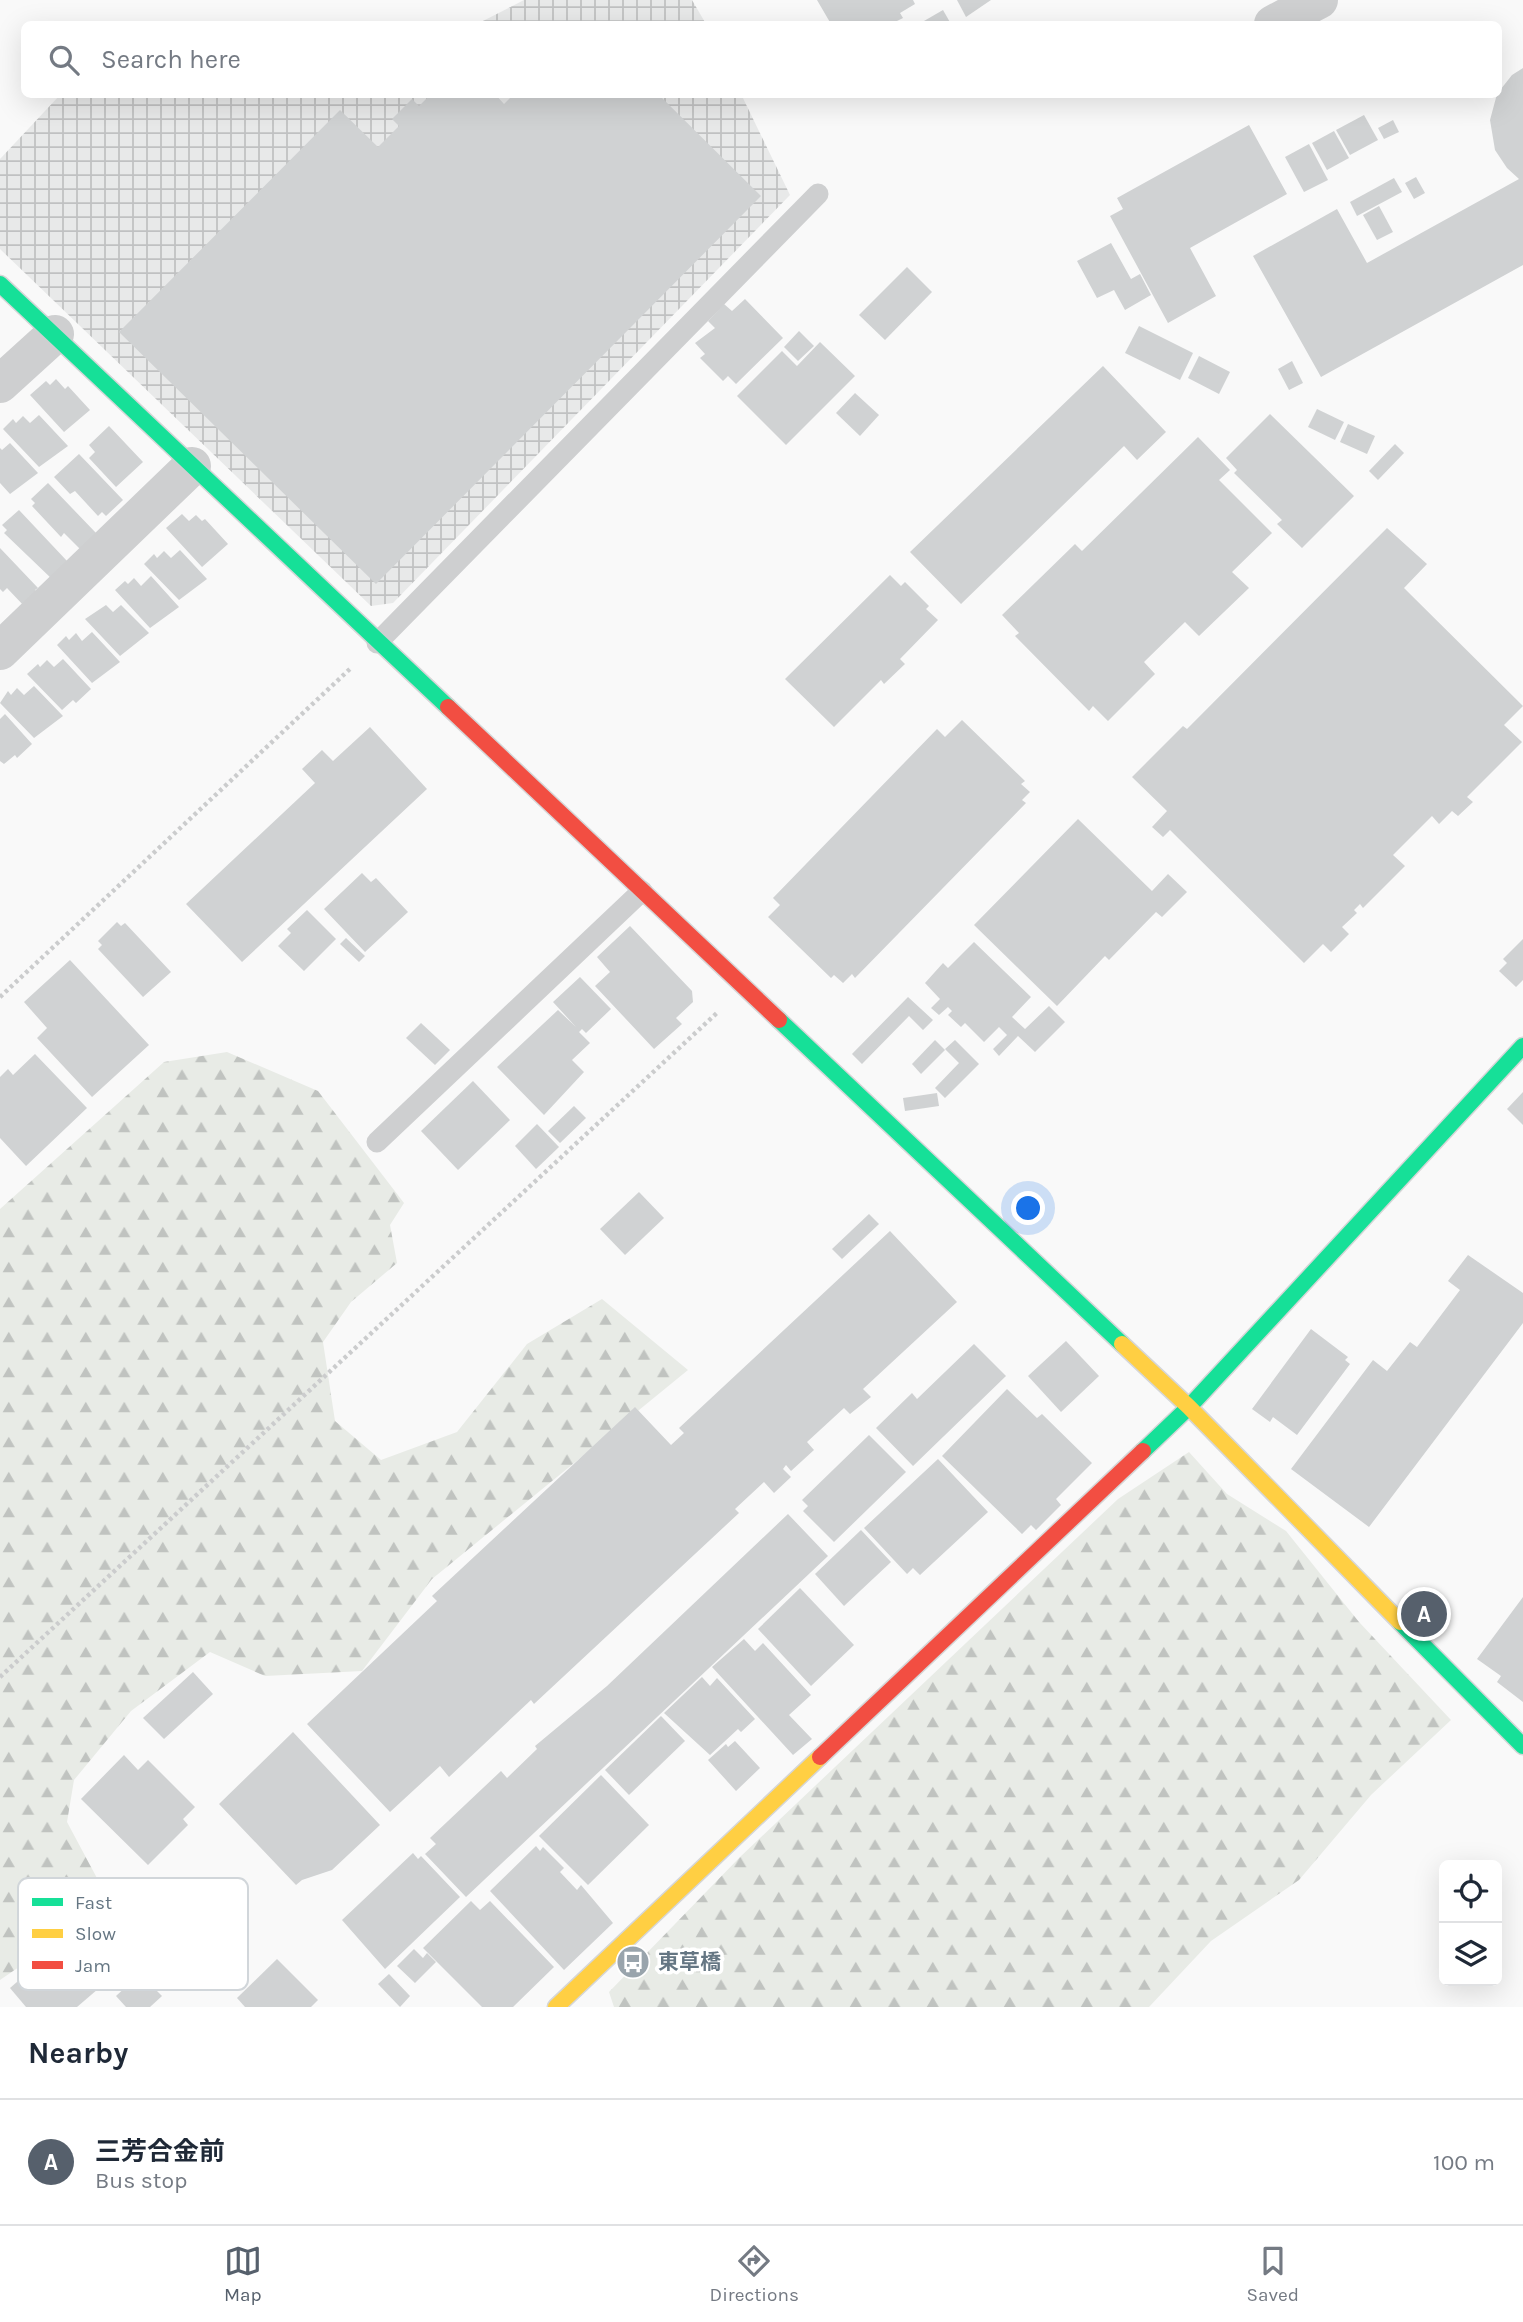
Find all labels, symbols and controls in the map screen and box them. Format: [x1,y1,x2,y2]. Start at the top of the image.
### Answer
search box [21,21,1502,98]
icon: search [45,41,83,79]
text: Search here [101,44,241,75]
your location [1011,1191,1045,1225]
pin: A [1401,1588,1447,1640]
map controls [1439,1860,1502,1986]
button: locate [1439,1860,1502,1923]
legend [18,1878,248,1990]
text: Fast [75,1892,112,1914]
text: Slow [75,1923,116,1945]
button: layers [1439,1923,1502,1986]
bus stop icon: 東草橋 [614,1943,652,1981]
place label: 東草橋 [658,1950,721,1974]
text: Jam [75,1955,111,1977]
text: Nearby [28,2035,128,2071]
text: 三芳合金前 [95,2136,225,2167]
text: A [44,2149,58,2176]
text: 100 m [1433,2149,1495,2176]
text: Bus stop [95,2167,188,2194]
tab: Map [224,2242,262,2306]
tab: Directions [710,2242,799,2306]
tab: Saved [1247,2242,1299,2306]

